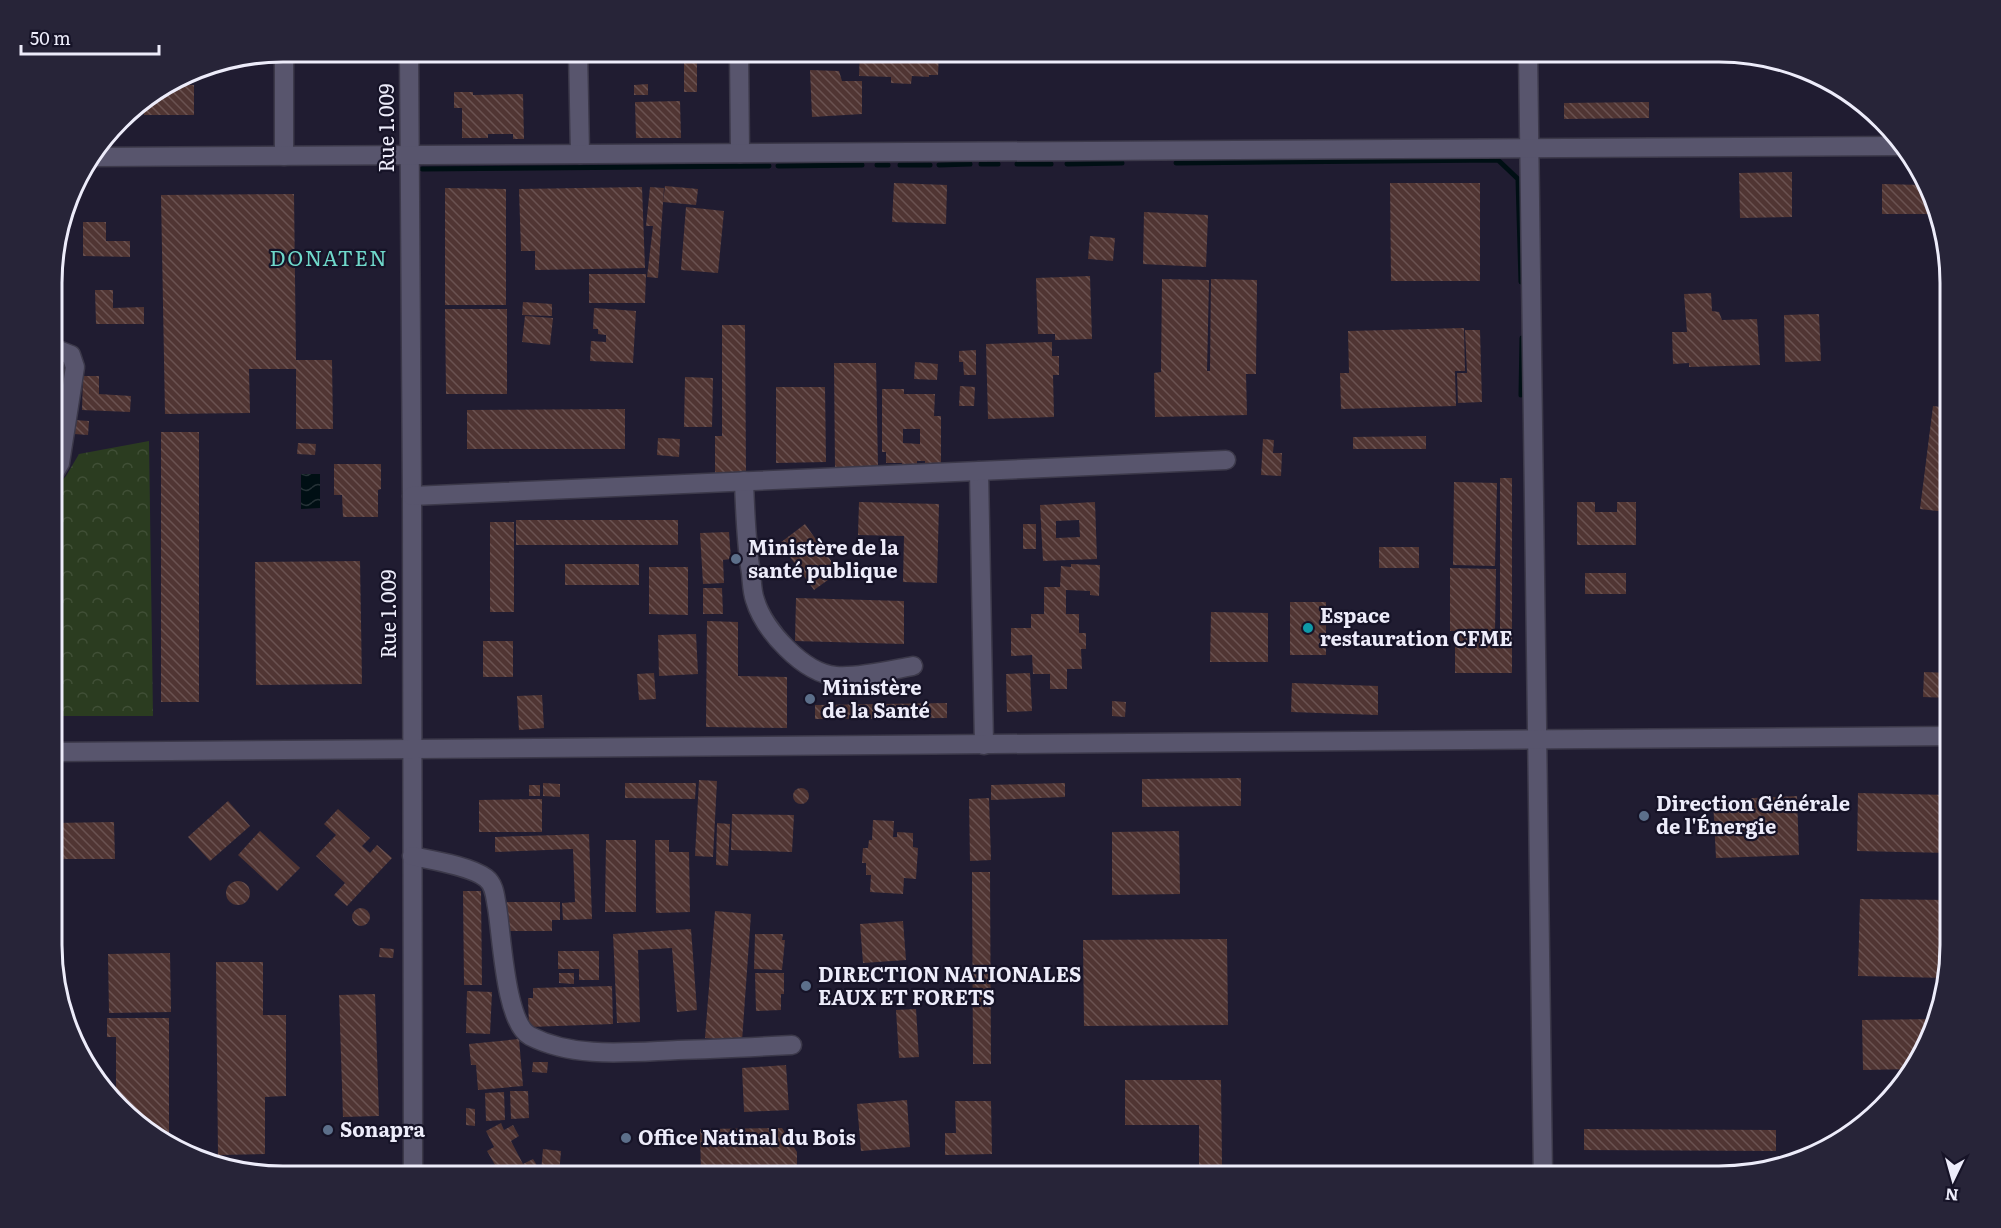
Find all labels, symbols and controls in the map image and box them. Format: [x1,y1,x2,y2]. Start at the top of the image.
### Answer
scale bar [21,18,159,56]
text: 50 m [30,24,71,51]
street label: Rue 1.009 [370,83,400,173]
district label: DONATEN [270,241,388,272]
place label: Ministère de la santé publique [748,531,899,584]
marker: Ministère de la santé publique [729,552,743,566]
street label: Rue 1.009 [372,569,402,659]
place label: Espace restauration CFME [1320,599,1513,652]
marker: Espace restauration CFME [1301,621,1315,635]
place label: Ministère de la Santé [822,671,930,724]
marker: Ministère de la Santé [803,692,817,706]
place label: Direction Générale de l'Énergie [1656,787,1850,840]
marker: Direction Générale de l'Énergie [1637,809,1651,823]
place label: DIRECTION NATIONALES EAUX ET FORETS [818,958,1081,1011]
marker: DIRECTION NATIONALES EAUX ET FORETS [799,979,813,993]
place label: Sonapra [340,1113,426,1143]
place label: Office Natinal du Bois [638,1121,856,1151]
marker: Sonapra [321,1123,335,1137]
marker: Office Natinal du Bois [619,1131,633,1145]
north arrow [1923,1150,1983,1210]
text: N [1944,1183,1959,1208]

